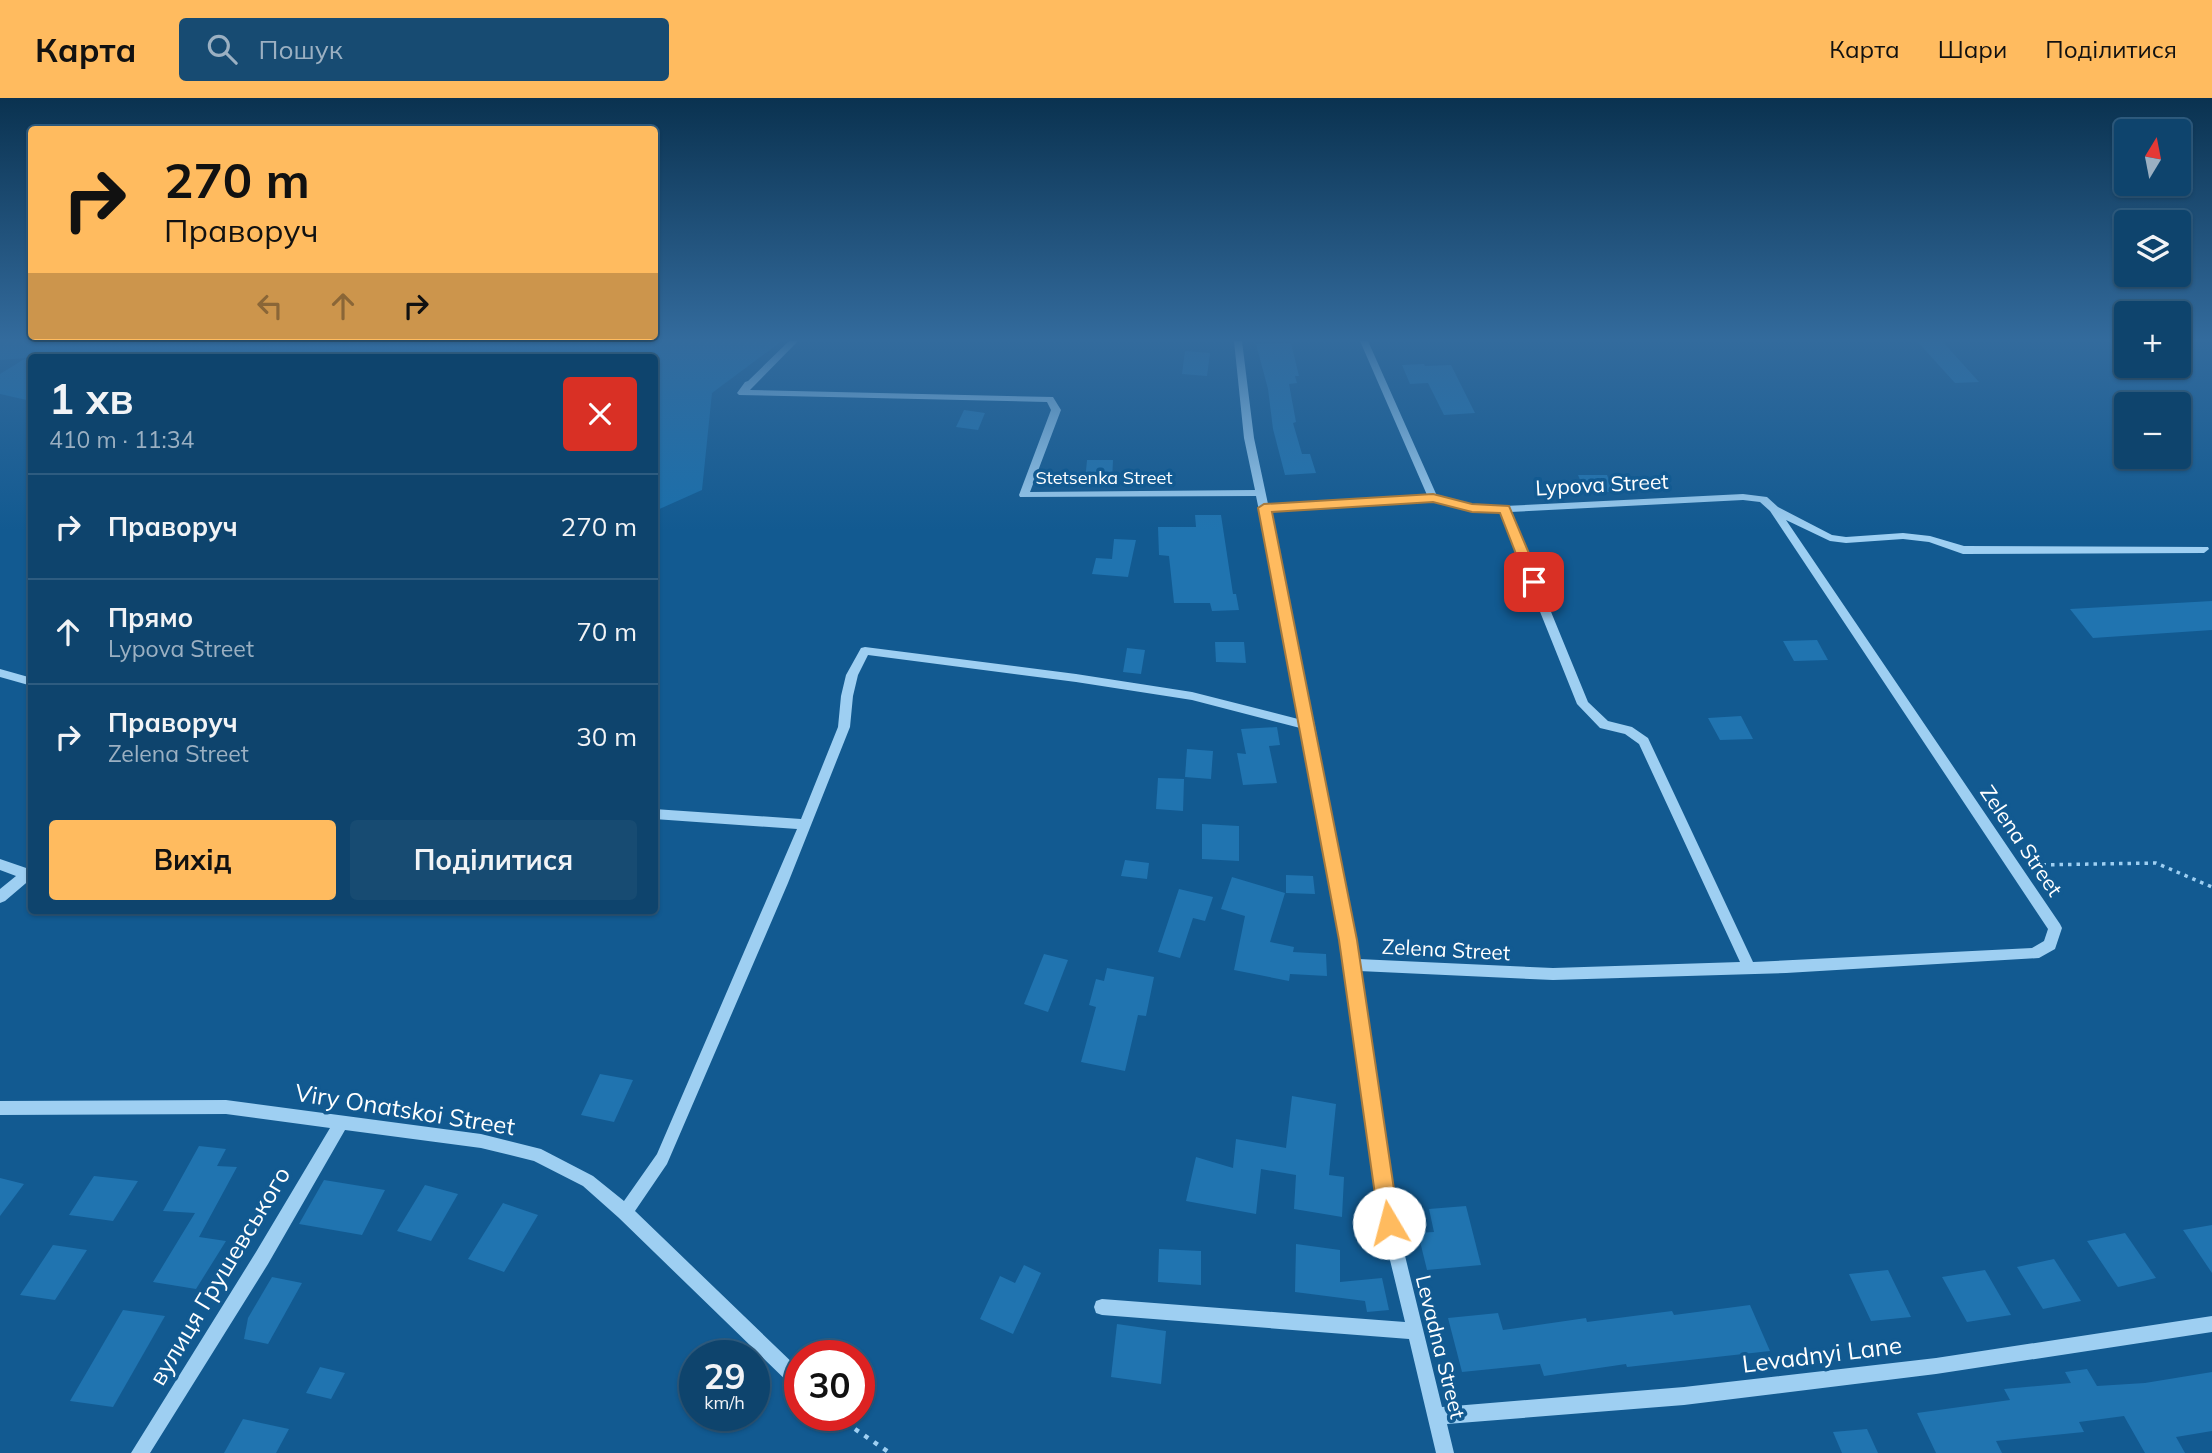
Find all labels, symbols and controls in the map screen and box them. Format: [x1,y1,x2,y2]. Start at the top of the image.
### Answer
search box [179,18,669,81]
text: Карта [35,29,137,70]
icon: search [203,30,241,68]
text: Пошук [259,33,343,66]
text: Карта [1829,34,1900,64]
text: Шари [1938,34,2007,64]
text: Поділитися [2045,34,2177,64]
north arrow [2114,119,2191,196]
map controls [2114,119,2191,469]
text: 270 m [164,149,310,210]
icon: right [49,154,140,245]
text: Праворуч [164,210,319,250]
button: layers [2114,210,2191,287]
icon: left [251,287,289,325]
icon: ahead [324,287,362,325]
icon: right [397,287,435,325]
button: + [2114,301,2191,378]
text: 1 хв [49,372,134,425]
button: close [563,377,637,451]
button: − [2114,392,2191,469]
text: 410 m · 11:34 [49,425,194,454]
street label: Stetsenka Street [1035,466,1173,489]
street label: Lypova Street [1535,468,1669,500]
icon: right [49,508,87,546]
text: Праворуч [108,510,238,543]
text: 270 m [561,510,637,543]
pin [1504,552,1564,612]
icon: arrive [1515,563,1553,601]
text: Прямо [108,601,193,634]
icon: ahead [49,613,87,651]
text: 70 m [576,615,637,648]
text: Lypova Street [108,634,254,663]
text: Праворуч [108,706,238,739]
icon: right [49,718,87,756]
text: 30 m [576,720,637,753]
text: Zelena Street [108,739,249,768]
street label: Zelena Street [1975,780,2069,901]
button: Вихід [49,820,336,900]
button: Поділитися [350,820,637,900]
street label: Zelena Street [1381,933,1511,965]
street label: Viry Onatskoi Street [293,1077,517,1141]
street label: вулиця Грушевського [142,1161,296,1390]
position arrow [1352,1186,1426,1260]
street label: Levadna Street [1411,1272,1471,1421]
street label: Levadnyi Lane [1740,1329,1903,1379]
speed limit sign: 30 [784,1340,875,1431]
text: 29 [703,1354,746,1398]
text: km/h [704,1391,745,1414]

